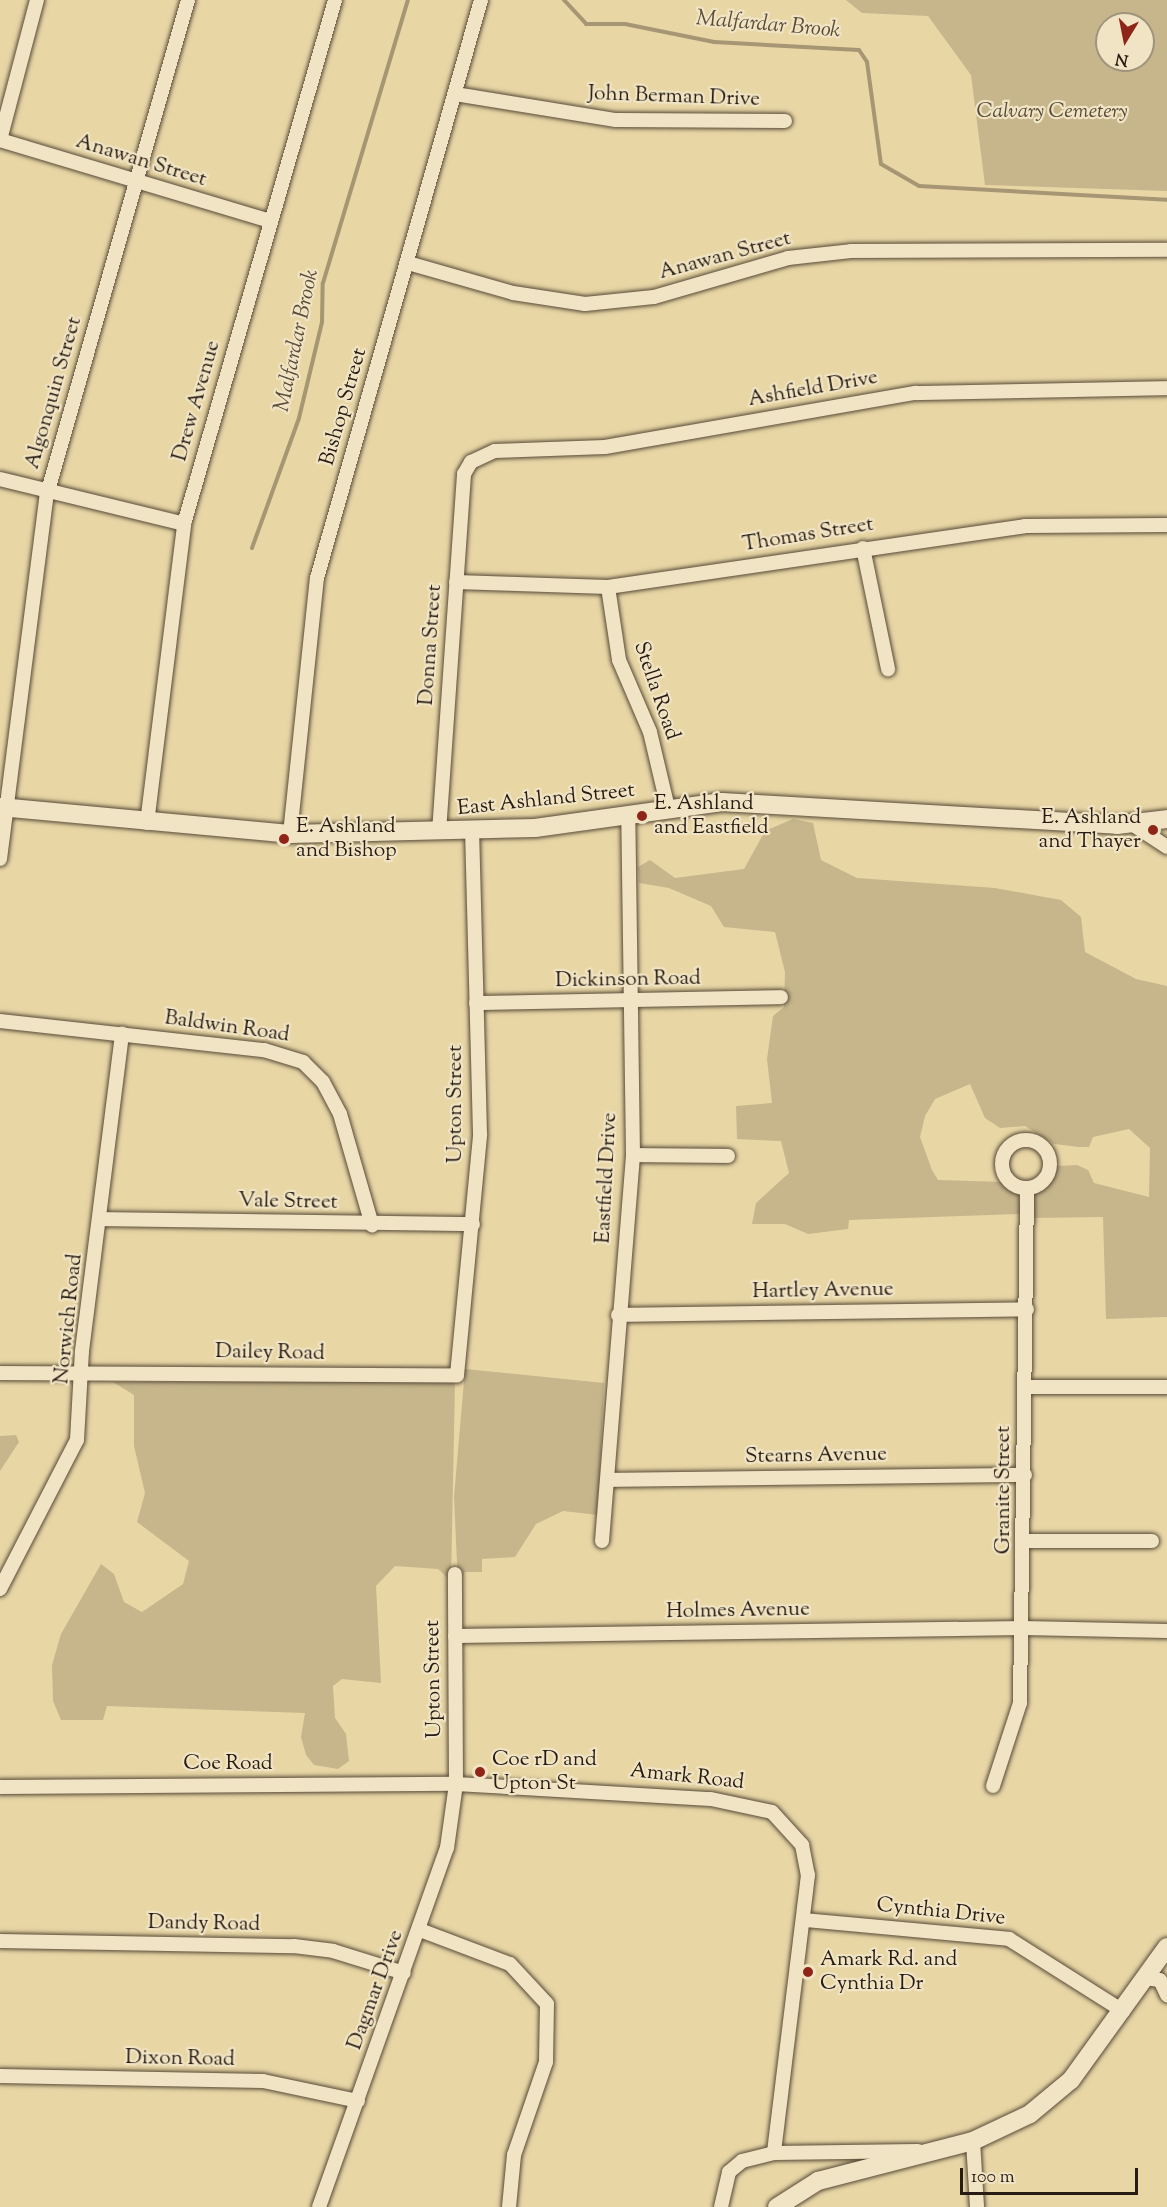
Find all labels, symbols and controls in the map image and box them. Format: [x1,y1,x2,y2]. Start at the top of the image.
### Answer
water label: Malfardar Brook [695,7,841,45]
north arrow [1095,12,1155,72]
text: N [1114,46,1130,71]
street label: John Berman Drive [588,81,760,113]
park label: Calvary Cemetery [976,99,1128,125]
street label: Anawan Street [73,129,209,193]
street label: Anawan Street [656,226,794,286]
water label: Malfardar Brook [270,267,326,415]
street label: Algonquin Street [20,314,88,472]
street label: Drew Avenue [168,338,226,464]
street label: Bishop Street [315,345,373,469]
street label: Ashfield Drive [746,365,880,413]
street label: Thomas Street [741,512,875,558]
street label: Donna Street [414,584,448,706]
street label: Stella Road [627,638,685,744]
street label: East Ashland Street [456,778,636,822]
place label: E. Ashland and Eastfield [654,791,769,841]
place label: E. Ashland and Thayer [1039,805,1141,855]
marker: E. Ashland and Eastfield [635,809,649,823]
place label: E. Ashland and Bishop [296,814,397,864]
marker: E. Ashland and Thayer [1146,823,1160,837]
marker: E. Ashland and Bishop [277,832,291,846]
street label: Dickinson Road [555,966,701,994]
street label: Baldwin Road [163,1006,291,1048]
street label: Upton Street [443,1045,469,1163]
street label: Eastfield Drive [591,1112,623,1244]
street label: Vale Street [238,1189,338,1215]
street label: Norwich Road [50,1253,88,1385]
street label: Hartley Avenue [752,1277,894,1305]
street label: Dailey Road [215,1339,325,1367]
street label: Granite Street [991,1426,1017,1554]
street label: Stearns Avenue [745,1442,887,1470]
street label: Holmes Avenue [666,1597,810,1625]
street label: Upton Street [420,1620,448,1738]
place label: Coe rD and Upton St [492,1747,597,1797]
street label: Coe Road [183,1751,273,1777]
street label: Amark Road [629,1758,745,1796]
marker: Coe rD and Upton St [473,1765,487,1779]
street label: Cynthia Drive [875,1893,1007,1931]
street label: Dandy Road [148,1910,260,1938]
street label: Dagmar Drive [343,1927,409,2053]
place label: Amark Rd. and Cynthia Dr [820,1947,957,1997]
marker: Amark Rd. and Cynthia Dr [801,1965,815,1979]
street label: Dixon Road [125,2045,235,2073]
scale bar [963,2156,1142,2194]
text: 100 m [971,2165,1015,2191]

